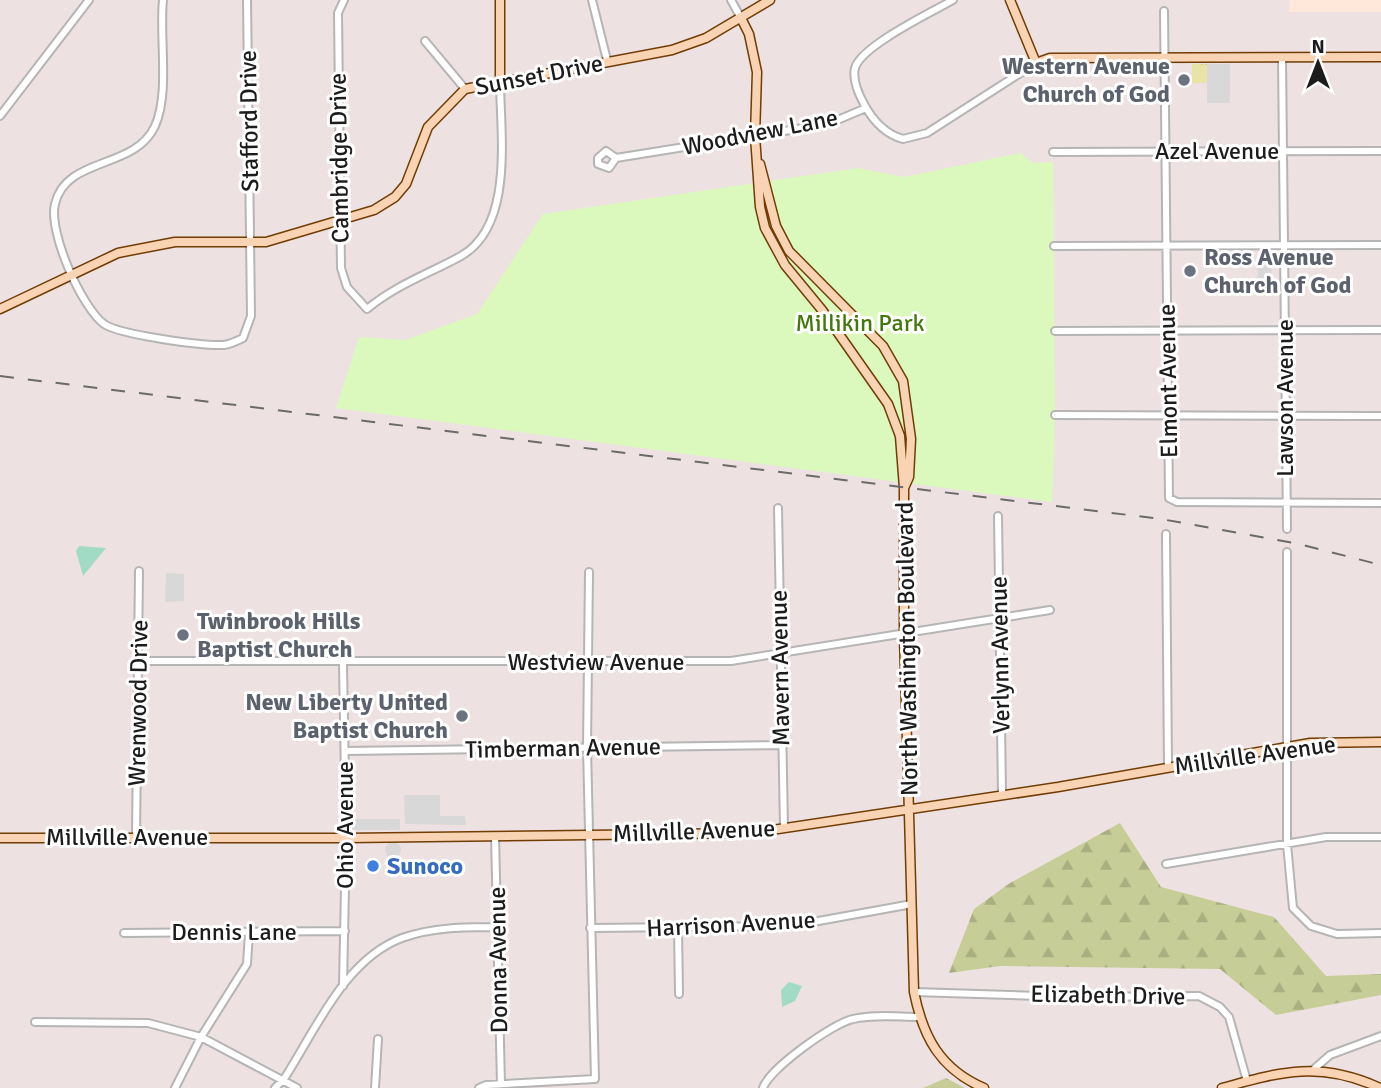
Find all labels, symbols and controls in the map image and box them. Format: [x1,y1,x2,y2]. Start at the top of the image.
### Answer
north arrow [1283,28,1353,98]
text: N [1311,35,1325,59]
street label: Sunset Drive [473,48,605,102]
street label: Stafford Drive [233,50,265,192]
place label: Western Avenue Church of God [1002,51,1170,109]
marker: Western Avenue Church of God [1176,72,1192,88]
street label: Cambridge Drive [323,73,355,243]
street label: Woodview Lane [680,102,840,162]
street label: Azel Avenue [1155,136,1279,166]
place label: Ross Avenue Church of God [1204,242,1351,300]
marker: Ross Avenue Church of God [1182,263,1198,279]
street label: Elmont Avenue [1152,304,1184,458]
park label: Millikin Park [796,308,925,338]
street label: Lawson Avenue [1270,319,1300,477]
street label: North Washington Boulevard [889,502,925,796]
street label: Verlynn Avenue [984,576,1016,734]
street label: Mavern Avenue [764,590,796,746]
place label: Twinbrook Hills Baptist Church [197,606,361,664]
street label: Wrenwood Drive [122,619,154,787]
marker: Twinbrook Hills Baptist Church [175,627,191,643]
street label: Westview Avenue [507,647,685,677]
place label: New Liberty United Baptist Church [245,687,448,745]
marker: New Liberty United Baptist Church [454,708,470,724]
street label: Millville Avenue [1172,729,1338,781]
street label: Timberman Avenue [465,731,661,765]
street label: Ohio Avenue [330,761,360,889]
street label: Millville Avenue [612,813,776,849]
street label: Millville Avenue [46,822,208,852]
place label: Sunoco [387,851,463,881]
marker: Sunoco [365,858,381,874]
street label: Donna Avenue [482,886,514,1034]
street label: Harrison Avenue [646,905,816,943]
street label: Dennis Lane [171,917,297,947]
street label: Elizabeth Drive [1030,979,1186,1011]

